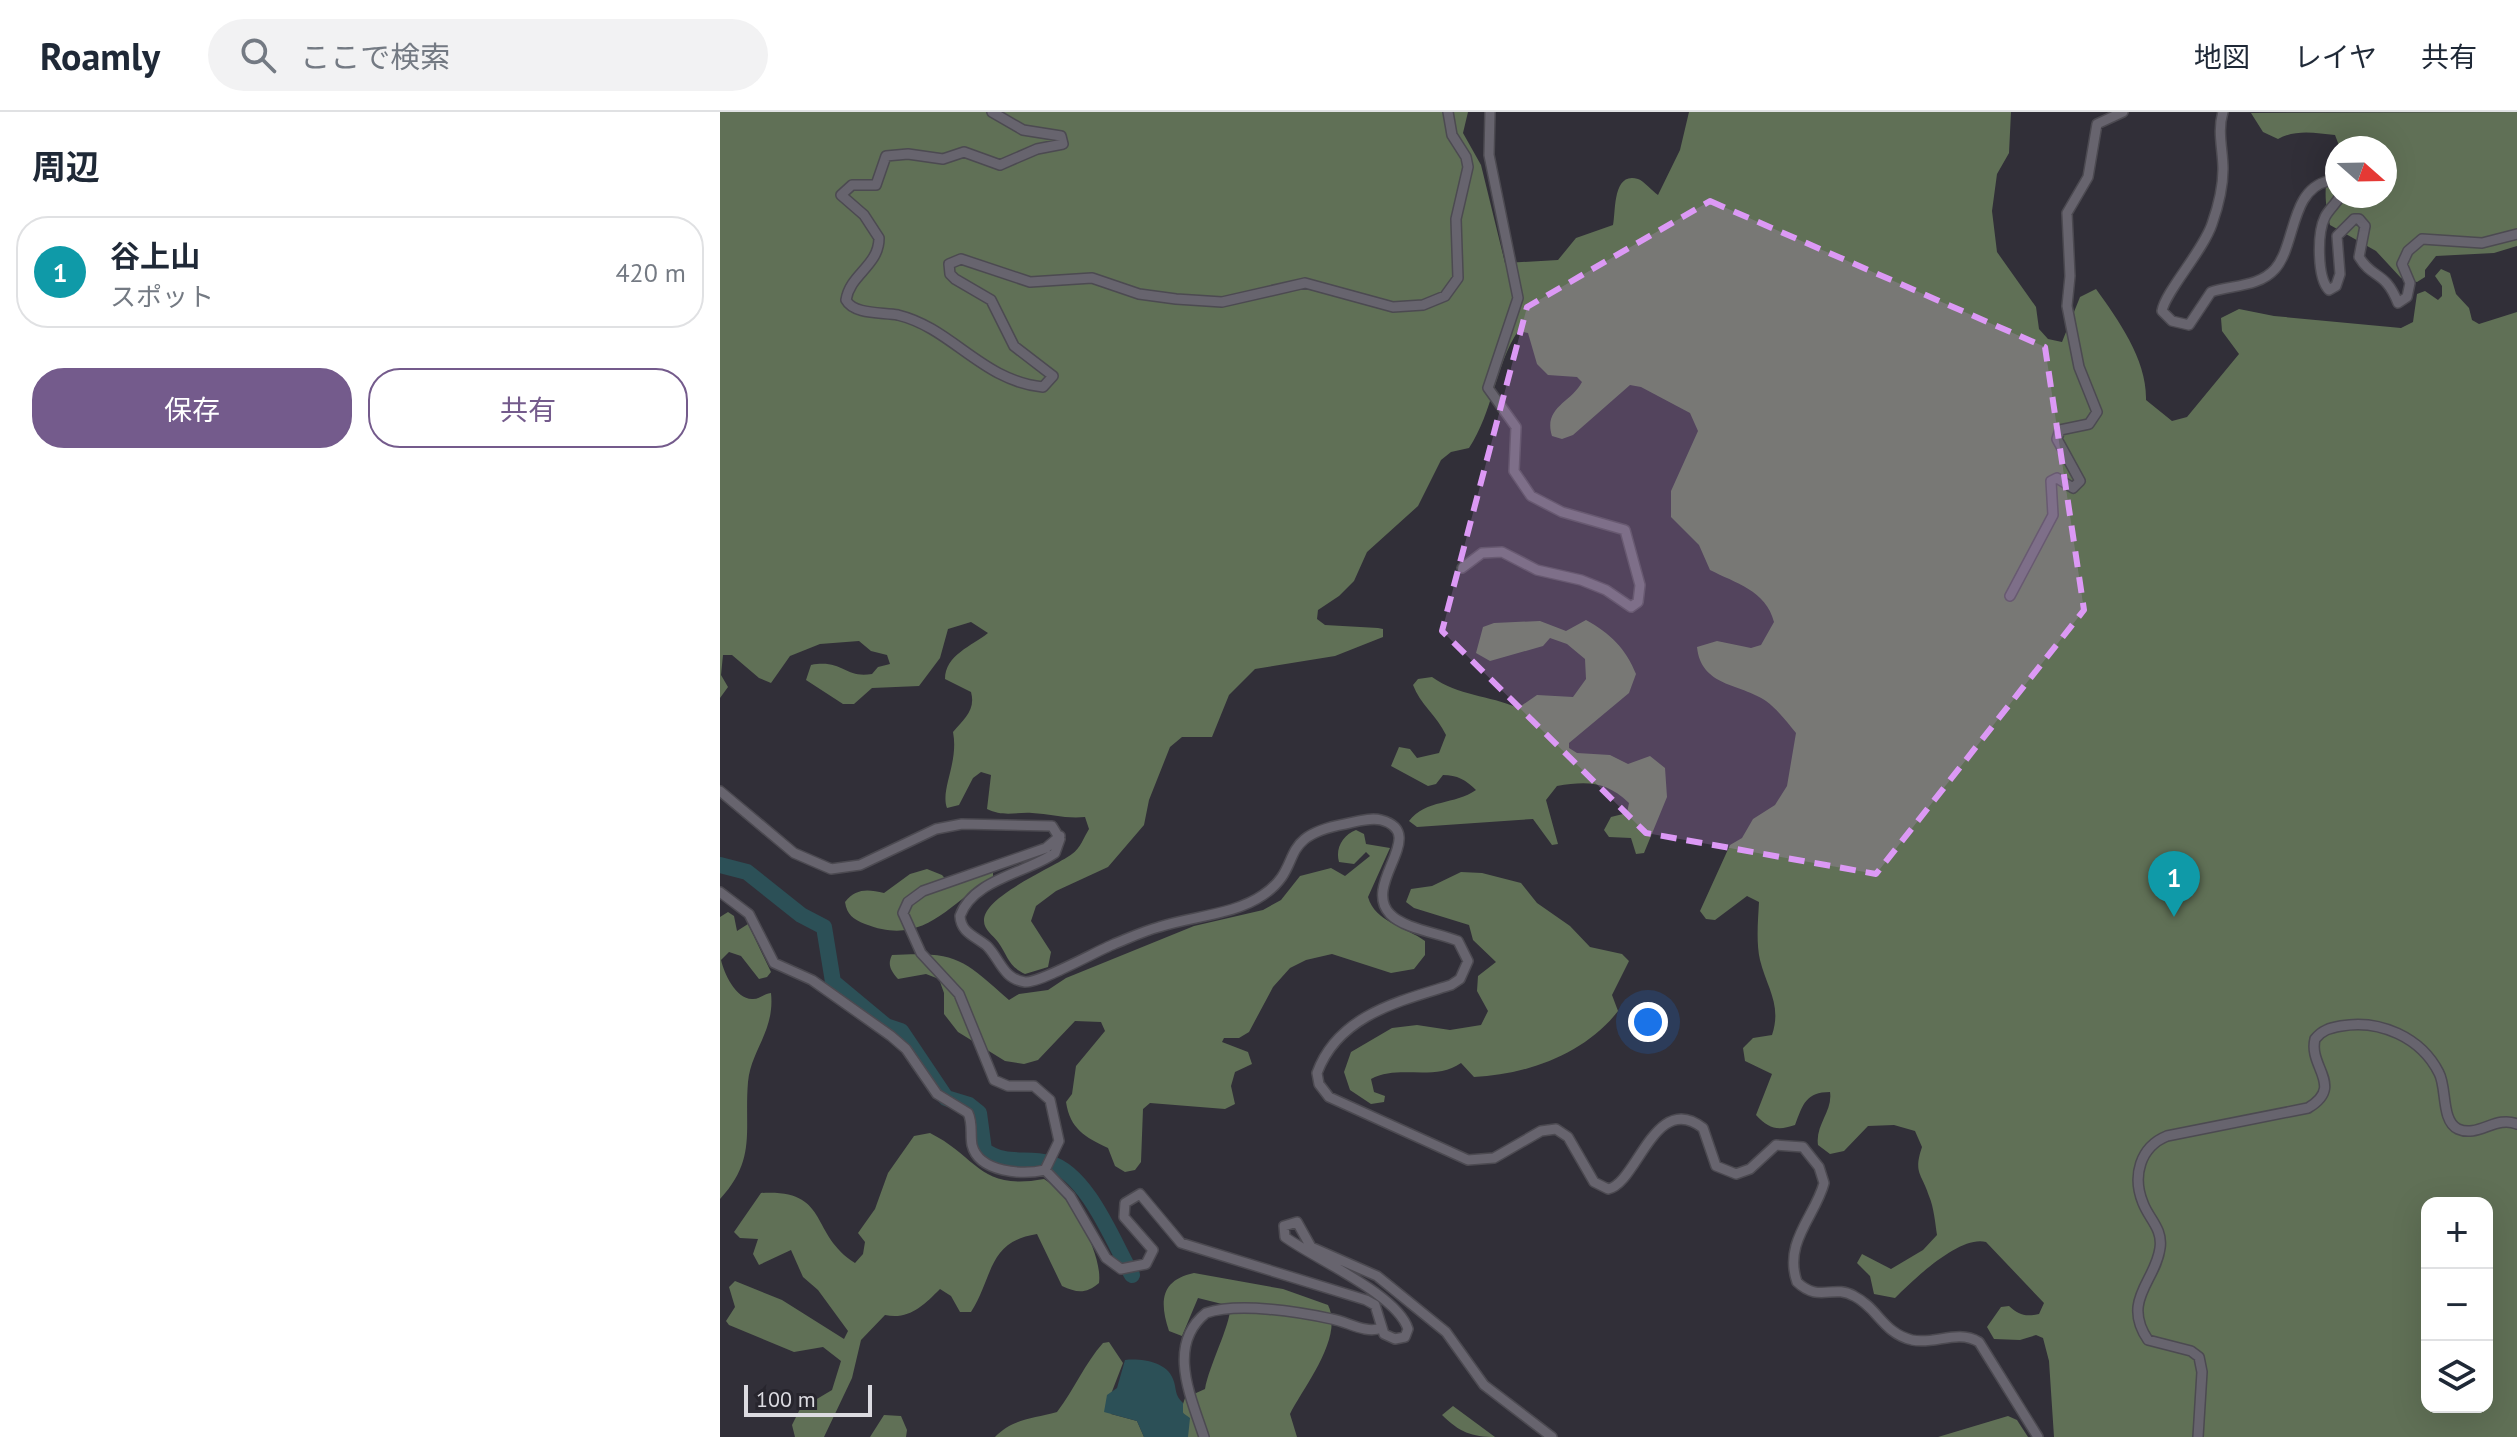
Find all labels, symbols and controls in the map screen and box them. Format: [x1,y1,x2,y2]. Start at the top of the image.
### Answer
search box [208,19,768,91]
text: Roamly [40,31,160,80]
icon: search [236,33,280,77]
text: ここで検索 [300,37,450,76]
text: 地図 [2194,38,2250,75]
text: レイヤ [2294,38,2377,75]
text: 共有 [2421,38,2477,75]
north arrow [2325,136,2397,208]
text: 周辺 [32,144,100,188]
text: 谷上山 [110,236,200,275]
text: 1 [53,256,67,289]
text: 420 m [615,256,686,289]
text: スポット [110,280,214,313]
button: 保存 [32,368,352,448]
button: 共有 [368,368,688,448]
pin: 1 [2148,851,2200,917]
your location [1628,1002,1668,1042]
map controls [2421,1197,2493,1413]
button: + [2421,1197,2493,1269]
button: − [2421,1269,2493,1341]
button: layers [2421,1341,2493,1413]
scale bar [744,1381,872,1417]
text: 100 m [756,1385,816,1413]

